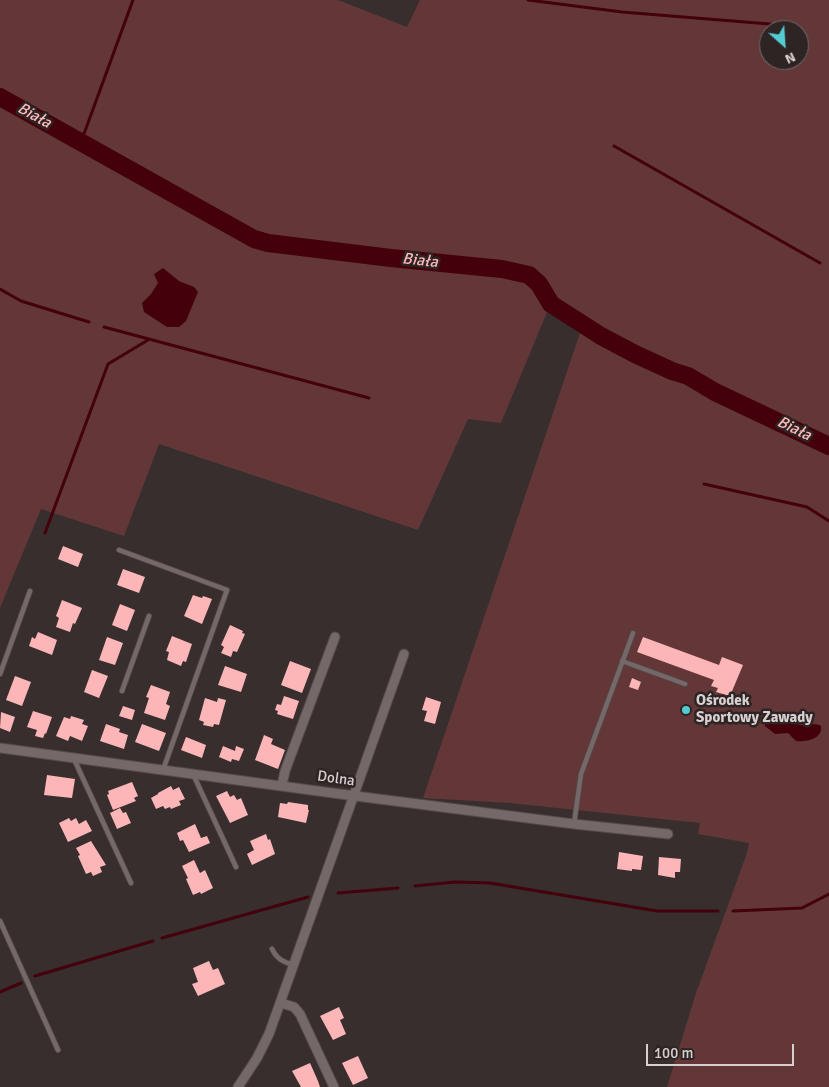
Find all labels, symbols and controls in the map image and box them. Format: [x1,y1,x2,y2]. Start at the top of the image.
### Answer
north arrow [759,20,809,70]
text: N [782,48,798,68]
water label: Biała [14,99,54,133]
water label: Biała [401,250,439,272]
water label: Biała [774,413,814,445]
place label: Ośrodek Sportowy Zawady [696,692,813,727]
marker: Ośrodek Sportowy Zawady [680,704,692,716]
street label: Dolna [316,767,356,791]
scale bar [649,1034,796,1066]
text: 100 m [654,1044,694,1062]

